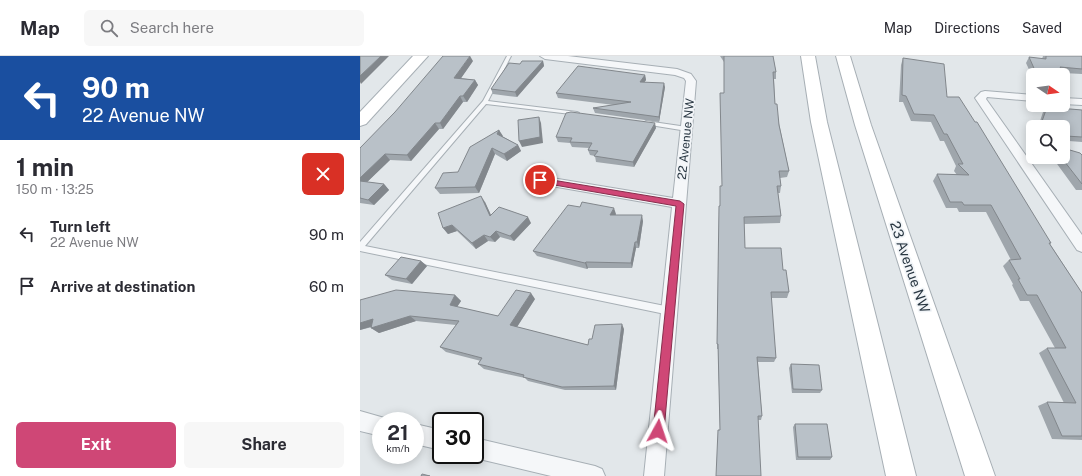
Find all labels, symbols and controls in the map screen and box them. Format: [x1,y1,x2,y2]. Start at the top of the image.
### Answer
search box [84,10,364,46]
text: Map [20,17,60,39]
icon: search [98,17,120,39]
text: Search here [130,19,214,36]
text: Map [884,20,912,36]
text: Directions [934,20,1000,36]
text: Saved [1022,20,1062,36]
north arrow [1026,68,1070,112]
map controls [1026,68,1070,164]
text: 90 m [82,71,150,104]
icon: left [16,72,68,124]
street label: 22 Avenue NW [675,97,697,180]
text: 22 Avenue NW [82,105,205,126]
button: search [1026,120,1070,164]
text: 1 min [16,153,74,181]
button: close [302,153,344,195]
pin [523,163,557,197]
icon: arrive [529,169,551,191]
text: 150 m · 13:25 [16,182,94,197]
text: Turn left [50,218,111,235]
street label: 23 Avenue NW [887,219,933,316]
icon: left [16,223,38,245]
text: 90 m [309,226,344,243]
text: 22 Avenue NW [50,235,139,250]
icon: arrive [16,275,38,297]
text: Arrive at destination [50,278,195,295]
text: 60 m [309,278,344,295]
position arrow [637,410,679,452]
speed limit sign: 30 [432,412,484,464]
text: 21 [387,421,409,445]
button: Exit [16,422,176,468]
button: Share [184,422,344,468]
text: km/h [386,442,410,454]

